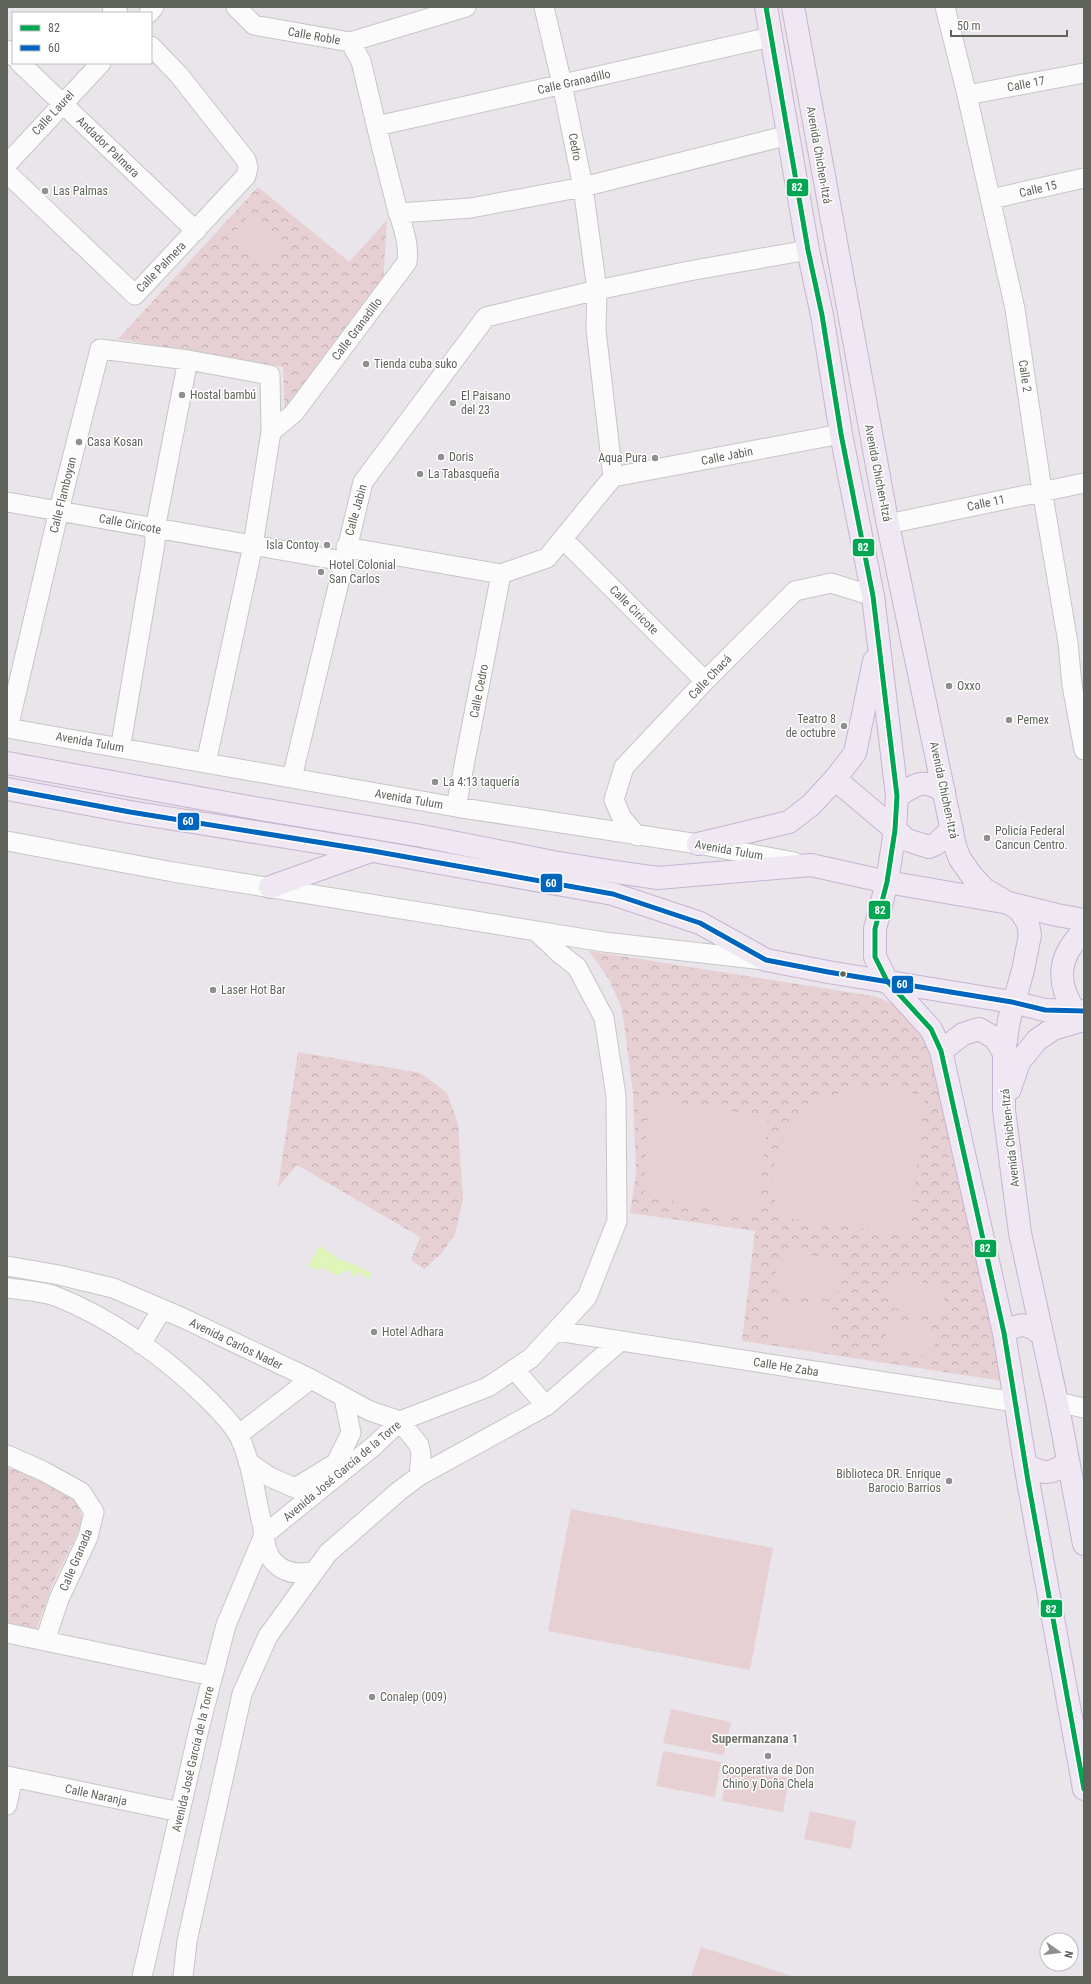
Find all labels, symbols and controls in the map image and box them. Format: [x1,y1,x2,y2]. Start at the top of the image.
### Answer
legend [12,12,152,64]
scale bar [951,12,1067,38]
text: 50 m [957,19,981,33]
text: 82 [48,21,60,35]
street label: Calle Roble [287,24,342,48]
text: 60 [48,41,60,55]
street label: Calle Granadillo [536,67,612,97]
street label: Calle 17 [1006,73,1046,95]
street label: Calle Laurel [29,88,77,138]
street label: Avenida Chichen-Itzá [804,105,835,205]
street label: Andador Palmera [74,114,142,181]
street label: Cedro [565,132,585,162]
line badge: 82 [786,178,809,197]
street label: Calle 15 [1018,178,1058,200]
text: 82 [791,181,803,194]
place label: Las Palmas [53,184,108,198]
marker: Las Palmas [40,186,50,196]
street label: Calle Palmera [133,238,189,295]
street label: Calle Granadillo [329,295,385,363]
place label: Tienda cuba suko [374,357,457,371]
marker: Tienda cuba suko [361,359,371,369]
street label: Calle 2 [1016,359,1034,393]
place label: Hostal bambú [190,388,256,402]
place label: El Paisano del 23 [461,389,511,417]
marker: Hostal bambú [177,390,187,400]
marker: El Paisano del 23 [448,398,458,408]
street label: Avenida Chichen-Itzá [862,423,894,523]
place label: Casa Kosan [87,435,143,449]
marker: Casa Kosan [74,437,84,447]
street label: Calle Jabin [700,444,754,468]
place label: Doris [449,450,474,464]
place label: Aqua Pura [598,451,647,465]
marker: Doris [436,452,446,462]
marker: Aqua Pura [650,453,660,463]
street label: Calle Flamboyan [47,455,79,535]
place label: La Tabasqueña [428,467,500,481]
marker: La Tabasqueña [415,469,425,479]
street label: Calle Jabin [342,483,370,537]
street label: Calle 11 [966,492,1006,514]
street label: Calle Ciricote [98,511,163,537]
place label: Isla Contoy [266,538,319,552]
line badge: 82 [852,538,875,557]
marker: Isla Contoy [322,540,332,550]
text: 82 [857,541,869,554]
place label: Hotel Colonial San Carlos [329,558,396,586]
marker: Hotel Colonial San Carlos [316,567,326,577]
street label: Calle Ciricote [607,583,662,638]
street label: Calle Chacá [685,652,735,702]
street label: Calle Cedro [467,663,491,719]
place label: Oxxo [957,679,981,693]
marker: Oxxo [944,681,954,691]
place label: Teatro 8 de octubre [786,712,836,740]
place label: Pemex [1017,713,1049,727]
marker: Pemex [1004,715,1014,725]
marker: Teatro 8 de octubre [839,721,849,731]
street label: Avenida Tulum [55,729,125,755]
street label: Avenida Chichen-Itzá [927,740,961,840]
place label: La 4:13 taquería [443,775,520,789]
marker: La 4:13 taquería [430,777,440,787]
street label: Avenida Tulum [374,786,444,812]
line badge: 60 [177,812,200,831]
text: 60 [182,815,194,828]
place label: Policía Federal Cancun Centro. [995,824,1068,852]
marker: Policía Federal Cancun Centro. [982,833,992,843]
street label: Avenida Tulum [694,837,764,863]
line badge: 60 [540,873,563,893]
text: 60 [545,877,557,890]
line badge: 82 [868,900,891,920]
text: 82 [874,904,886,917]
unlabelled marker [838,969,848,979]
line badge: 60 [891,975,914,994]
text: 60 [896,978,908,991]
place label: Laser Hot Bar [221,983,286,997]
marker: Laser Hot Bar [208,985,218,995]
street label: Avenida Chichen-Itzá [998,1088,1022,1188]
line badge: 82 [974,1239,997,1258]
text: 82 [979,1242,991,1255]
street label: Avenida Carlos Nader [187,1315,285,1373]
place label: Hotel Adhara [382,1325,444,1339]
marker: Hotel Adhara [369,1327,379,1337]
street label: Calle He Zaba [752,1355,820,1379]
street label: Avenida José García de la Torre [280,1417,404,1524]
place label: Biblioteca DR. Enrique Barocio Barrios [836,1467,941,1495]
marker: Biblioteca DR. Enrique Barocio Barrios [944,1476,954,1486]
street label: Calle Granada [57,1527,95,1593]
line badge: 82 [1040,1599,1063,1618]
text: 82 [1045,1603,1057,1616]
street label: Avenida José García de la Torre [169,1684,217,1833]
place label: Conalep (009) [380,1690,447,1704]
marker: Conalep (009) [367,1692,377,1702]
district label: Supermanzana 1 [712,1731,798,1746]
marker: Cooperativa de Don Chino y Doña Chela [763,1751,773,1761]
place label: Cooperativa de Don Chino y Doña Chela [722,1763,814,1791]
street label: Calle Naranja [64,1782,129,1808]
north arrow [1039,1932,1079,1972]
text: N [1061,1949,1075,1959]

